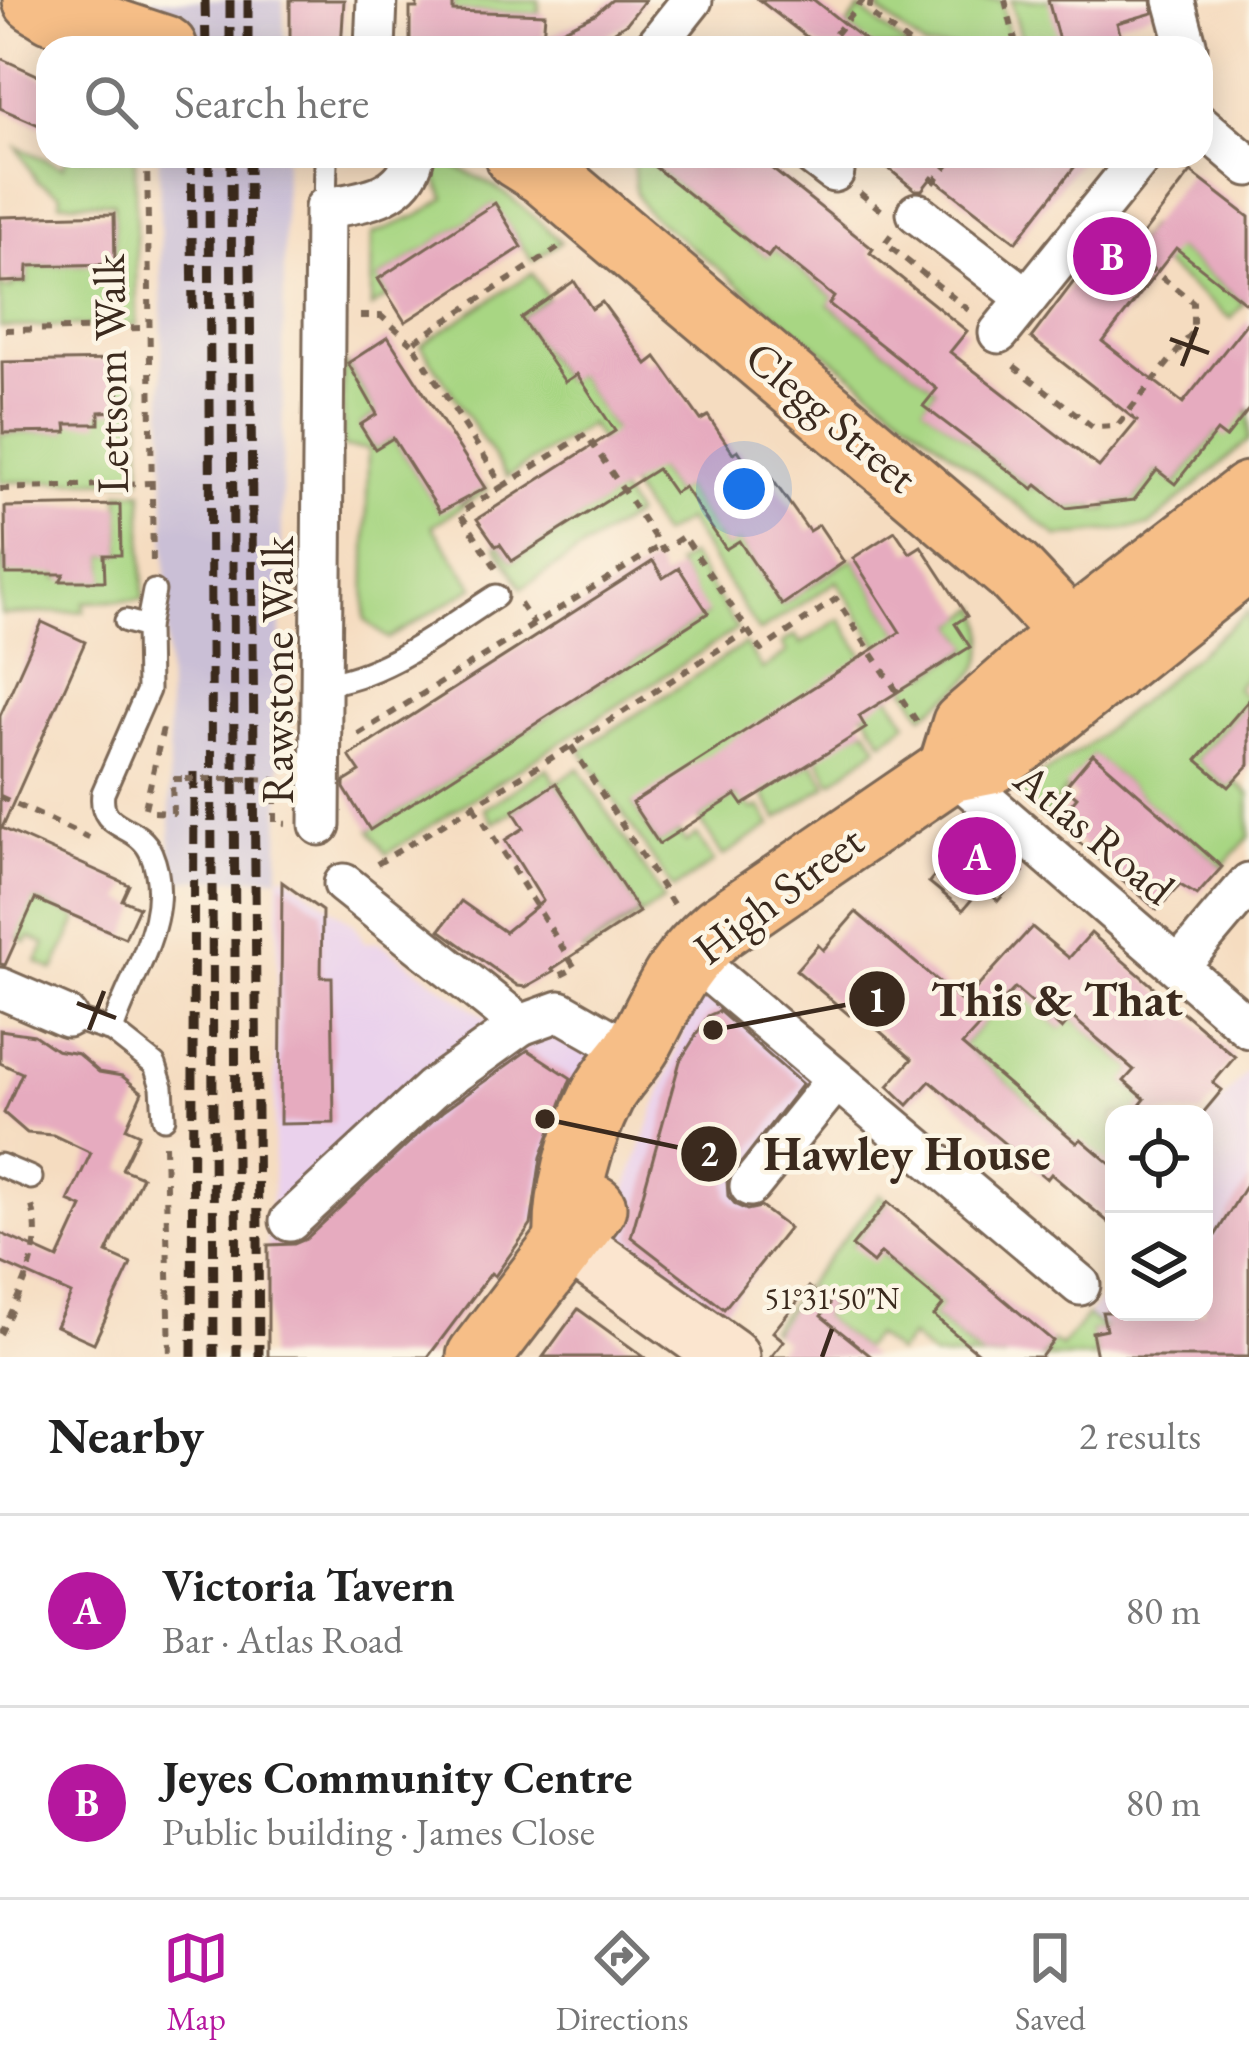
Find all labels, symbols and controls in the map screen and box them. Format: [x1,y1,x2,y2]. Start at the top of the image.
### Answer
search box [36,36,1213,168]
icon: search [78,69,144,135]
text: Search here [174,73,369,131]
pin: B [1073,211,1151,301]
street label: Lettsom Walk [79,253,141,494]
street label: Clegg Street [734,327,930,505]
your location [714,459,774,519]
street label: Rawstone Walk [248,535,306,804]
street label: Atlas Road [1002,749,1187,917]
street label: High Street [681,811,875,977]
pin: A [938,811,1016,901]
callout: This & That [847,957,1207,1041]
text: This & That [931,968,1183,1030]
text: 1 [867,976,887,1023]
map controls [1105,1105,1213,1321]
button: locate [1105,1105,1213,1213]
callout: Hawley House [679,1112,1075,1196]
text: Hawley House [763,1122,1051,1184]
text: 2 [699,1130,719,1177]
button: layers [1105,1213,1213,1321]
text: 51°31'50"N [765,1279,900,1318]
text: Nearby [48,1402,204,1468]
text: 2 results [1079,1410,1201,1461]
text: Victoria Tavern [162,1556,455,1614]
text: A [73,1585,101,1636]
text: 80 m [1125,1585,1201,1636]
text: Bar · Atlas Road [162,1614,403,1665]
text: Jeyes Community Centre [162,1748,632,1806]
text: B [75,1777,99,1828]
text: 80 m [1125,1777,1201,1828]
text: Public building · James Close [162,1806,595,1857]
tab: Map [163,1925,229,2040]
tab: Directions [556,1925,689,2040]
tab: Saved [1015,1925,1086,2040]

